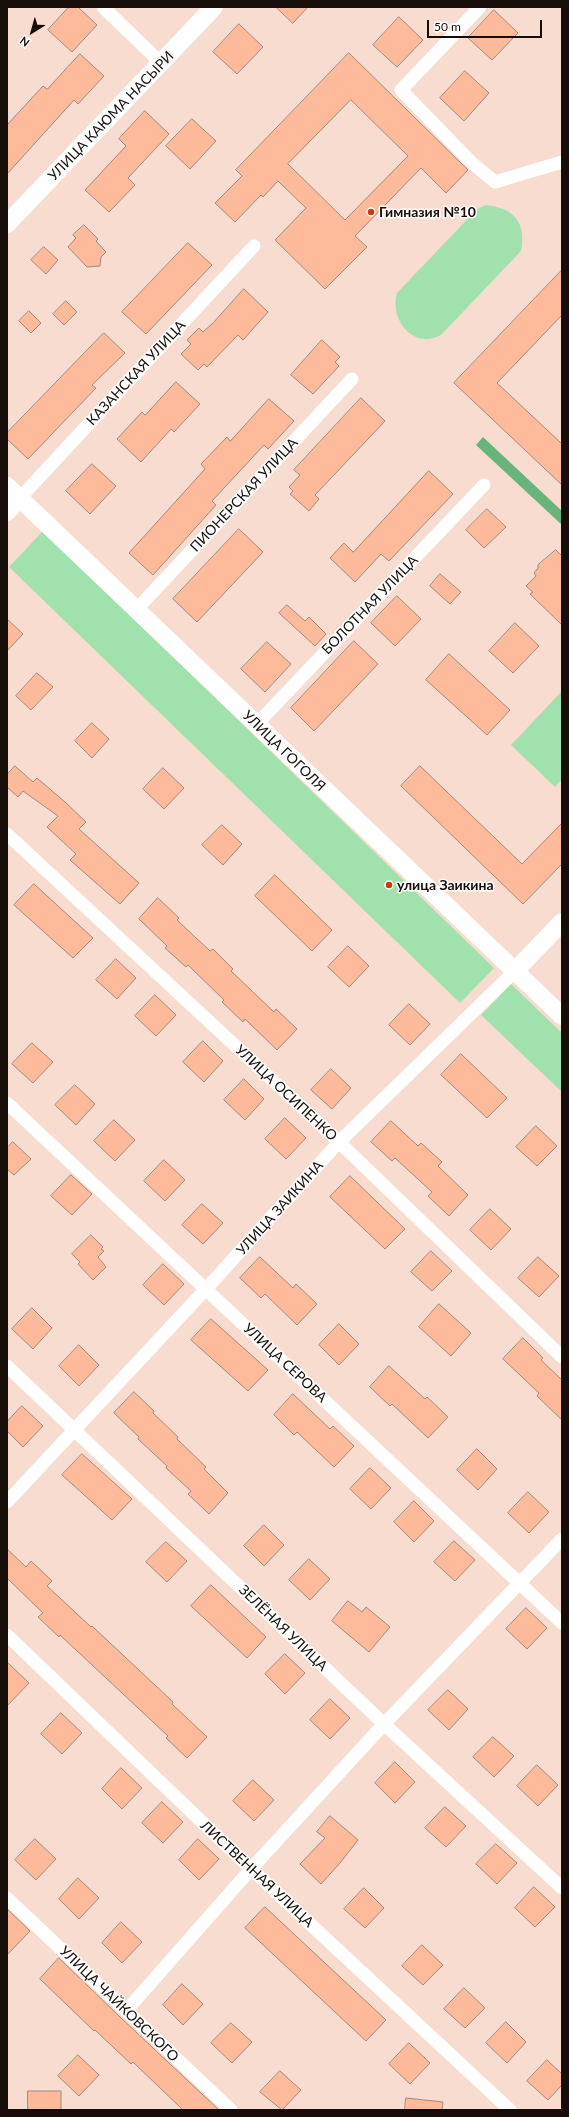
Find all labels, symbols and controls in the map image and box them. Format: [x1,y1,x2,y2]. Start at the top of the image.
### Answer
north arrow [12,12,52,52]
scale bar [429,12,544,38]
text: 50 m [434,19,461,34]
text: N [17,34,32,50]
street label: УЛИЦА КАЮМА НАСЫРИ [45,48,177,184]
place label: Гимназия №10 [379,204,476,220]
marker: Гимназия №10 [366,207,376,217]
street label: КАЗАНСКАЯ УЛИЦА [83,317,189,429]
street label: ПИОНЕРСКАЯ УЛИЦА [187,435,301,555]
street label: БОЛОТНАЯ УЛИЦА [318,552,422,658]
street label: УЛИЦА ГОГОЛЯ [239,707,329,795]
place label: улица Заикина [397,877,494,893]
marker: улица Заикина [384,880,394,890]
street label: УЛИЦА ОСИПЕНКО [232,1041,340,1145]
street label: УЛИЦА ЗАИКИНА [233,1157,327,1259]
street label: УЛИЦА СЕРОВА [240,1320,330,1406]
street label: ЗЕЛЁНАЯ УЛИЦА [235,1581,331,1675]
street label: ЛИСТВЕННАЯ УЛИЦА [197,1817,317,1931]
street label: УЛИЦА ЧАЙКОВСКОГО [56,1943,182,2065]

